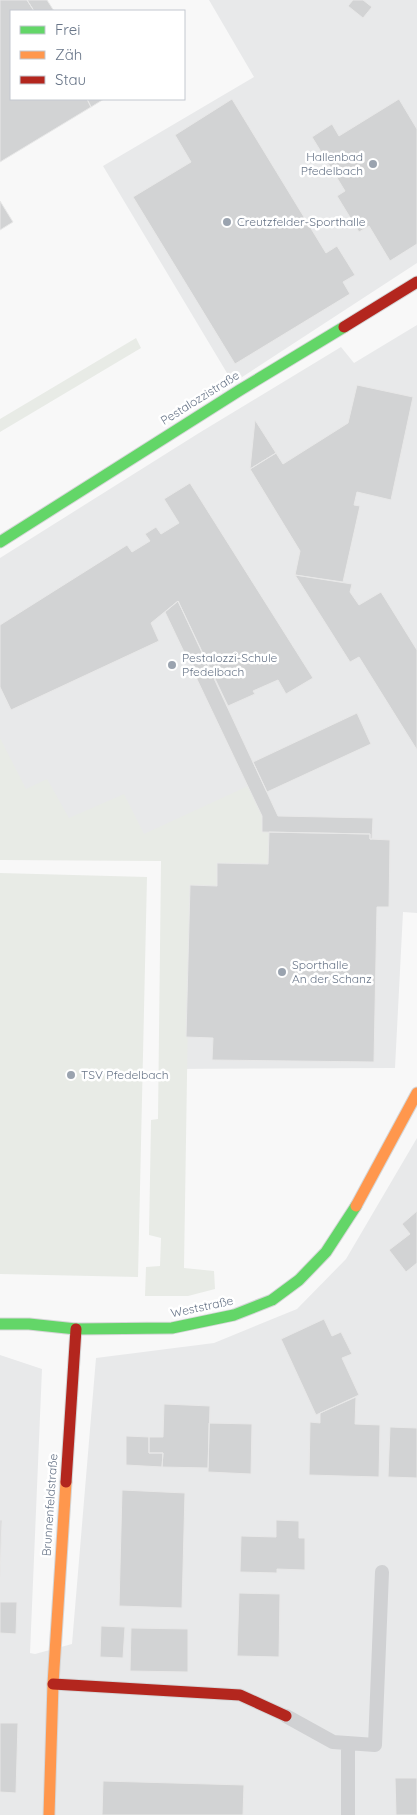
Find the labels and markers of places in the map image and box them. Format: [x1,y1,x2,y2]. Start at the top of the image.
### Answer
place label: Hallenbad Pfedelbach [301,149,363,178]
marker: Hallenbad Pfedelbach [367,158,379,170]
place label: Creutzfelder-Sporthalle [237,214,366,229]
marker: Creutzfelder-Sporthalle [221,216,233,228]
place label: Pestalozzi-Schule Pfedelbach [182,650,278,679]
marker: Pestalozzi-Schule Pfedelbach [166,659,178,671]
place label: Sporthalle An der Schanz [292,957,372,986]
marker: Sporthalle An der Schanz [276,966,288,978]
place label: TSV Pfedelbach [81,1067,169,1082]
marker: TSV Pfedelbach [65,1069,77,1081]

